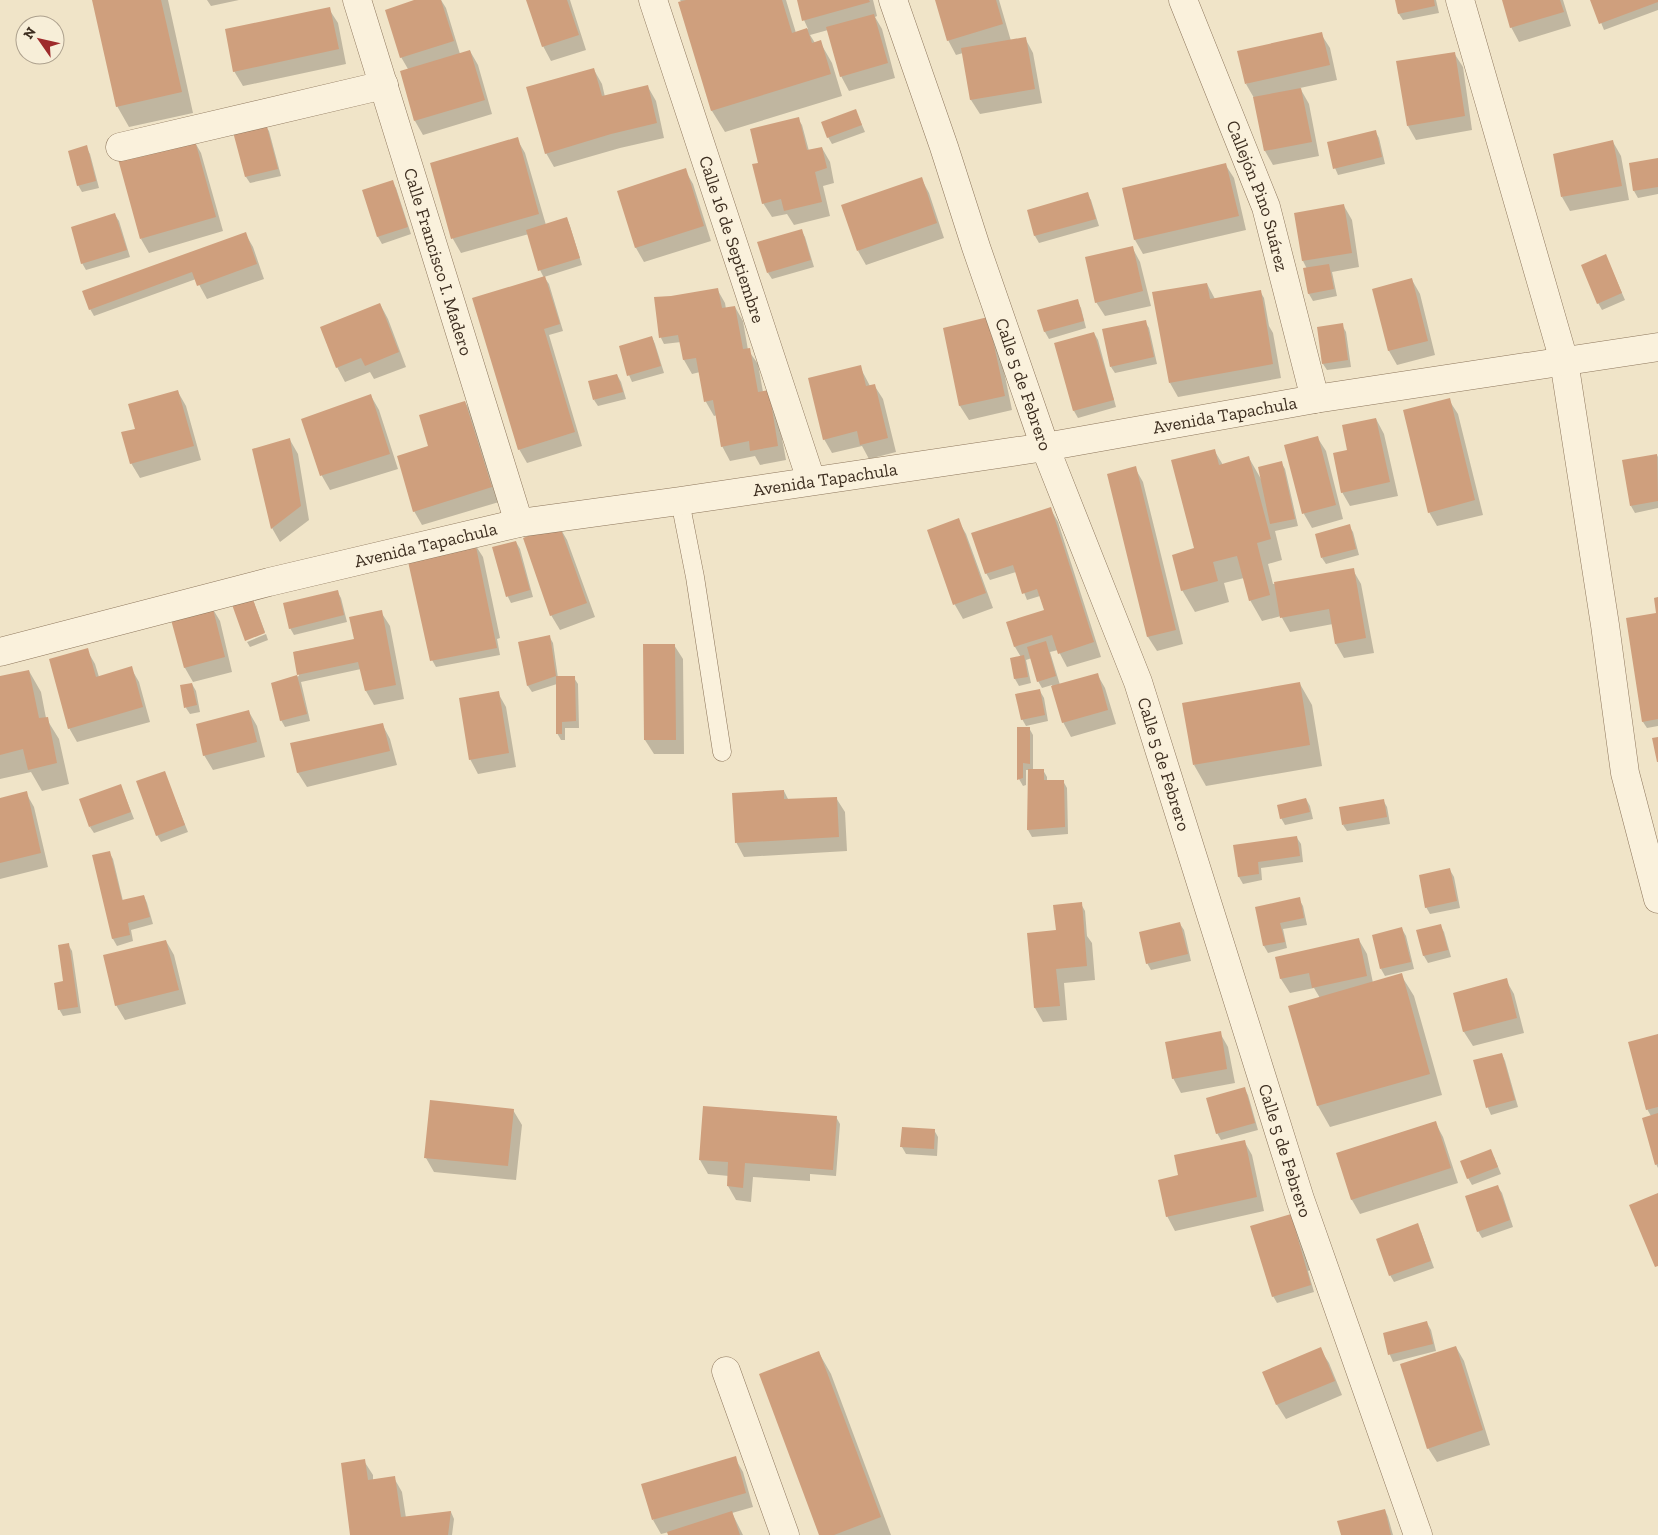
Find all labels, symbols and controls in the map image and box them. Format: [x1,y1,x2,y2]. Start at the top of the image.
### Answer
north arrow [15,15,65,65]
text: N [20,24,40,42]
street label: Callejón Pino Suárez [1221,117,1293,274]
street label: Calle 16 de Septiembre [694,153,770,326]
street label: Calle Francisco I. Madero [399,165,477,358]
street label: Calle 5 de Febrero [990,315,1056,454]
street label: Avenida Tapachula [1151,391,1299,439]
street label: Avenida Tapachula [751,458,899,501]
street label: Avenida Tapachula [352,517,500,572]
street label: Calle 5 de Febrero [1132,695,1195,834]
street label: Calle 5 de Febrero [1254,1081,1317,1220]

